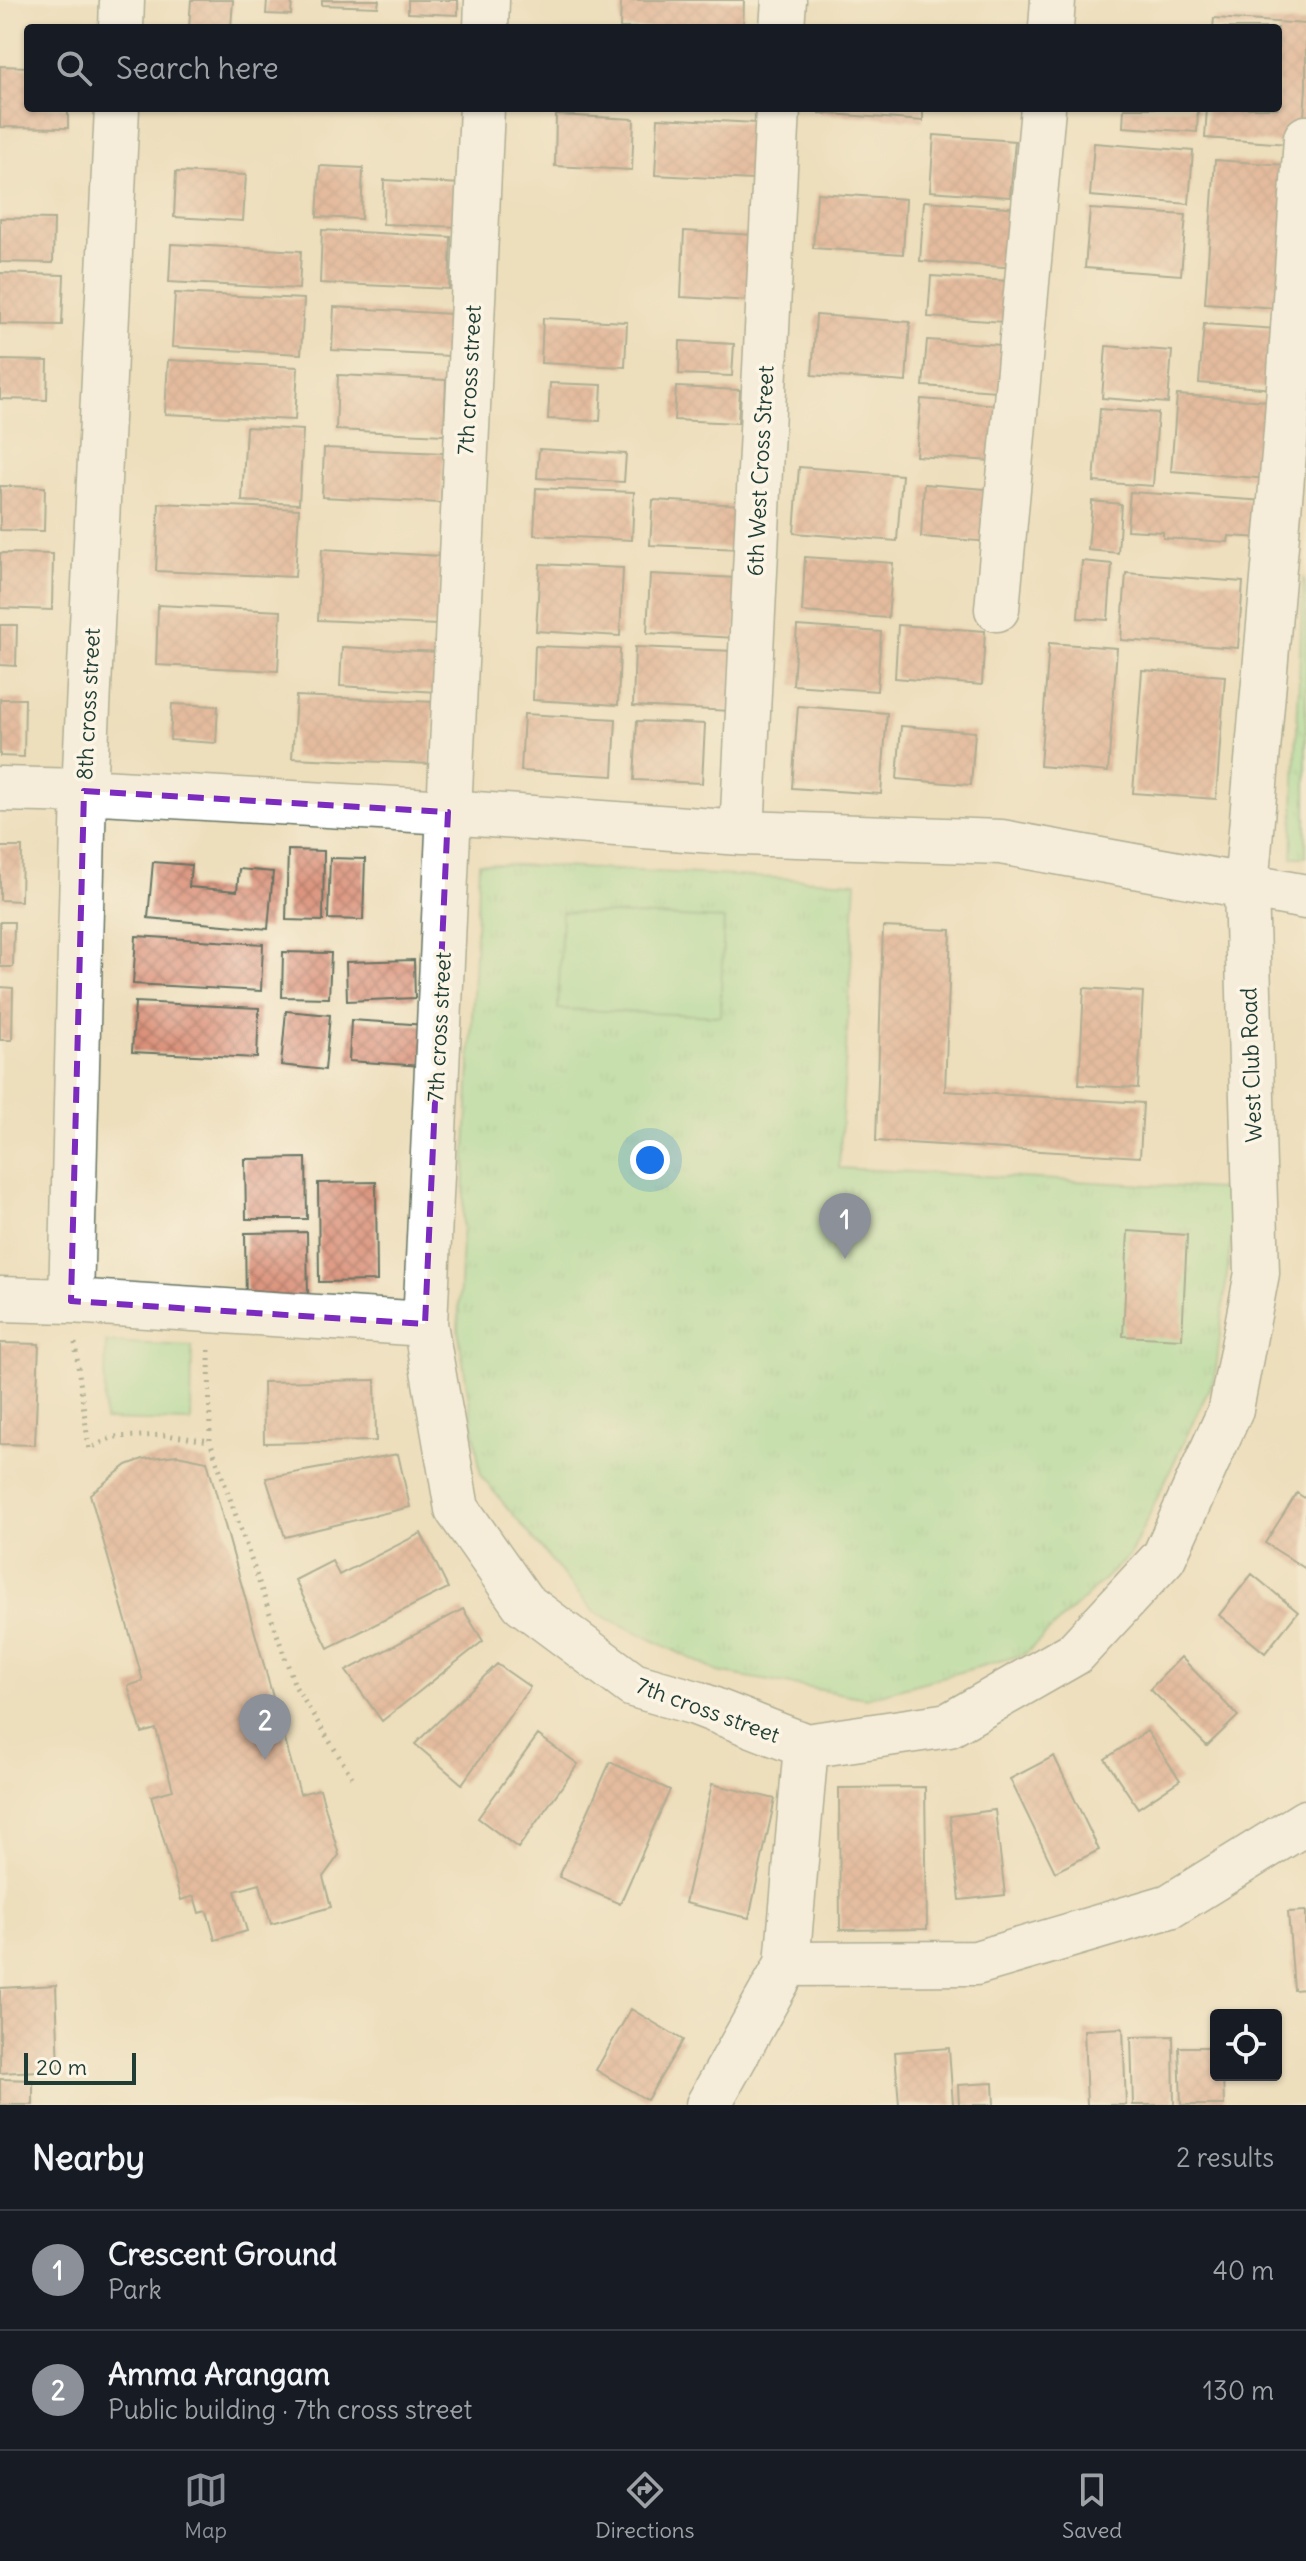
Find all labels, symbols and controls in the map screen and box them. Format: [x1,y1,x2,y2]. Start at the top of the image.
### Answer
search box [24,24,1282,112]
icon: search [52,46,96,90]
text: Search here [116,49,279,87]
street label: 7th cross street [451,304,487,456]
street label: 6th West Cross Street [740,365,780,577]
street label: 8th cross street [70,627,106,781]
street label: 7th cross street [421,951,457,1103]
street label: West Club Road [1234,987,1268,1143]
your location [630,1140,670,1180]
pin: 1 [819,1193,871,1259]
street label: 7th cross street [632,1671,784,1749]
pin: 2 [239,1694,291,1760]
map controls [1210,2009,1282,2081]
button: locate [1210,2009,1282,2081]
scale bar [24,2049,136,2085]
text: 20 m [36,2053,87,2081]
text: Nearby [32,2136,145,2179]
text: 2 results [1176,2141,1274,2174]
text: Crescent Ground [108,2235,337,2273]
text: 1 [53,2254,63,2287]
text: 40 m [1213,2254,1274,2287]
text: Park [108,2273,162,2306]
text: Amma Arangam [108,2355,330,2393]
text: 2 [51,2374,65,2407]
text: 130 m [1203,2374,1274,2407]
text: Public building · 7th cross street [108,2393,472,2426]
tab: Map [184,2468,228,2544]
tab: Directions [595,2468,695,2544]
tab: Saved [1062,2468,1122,2544]

